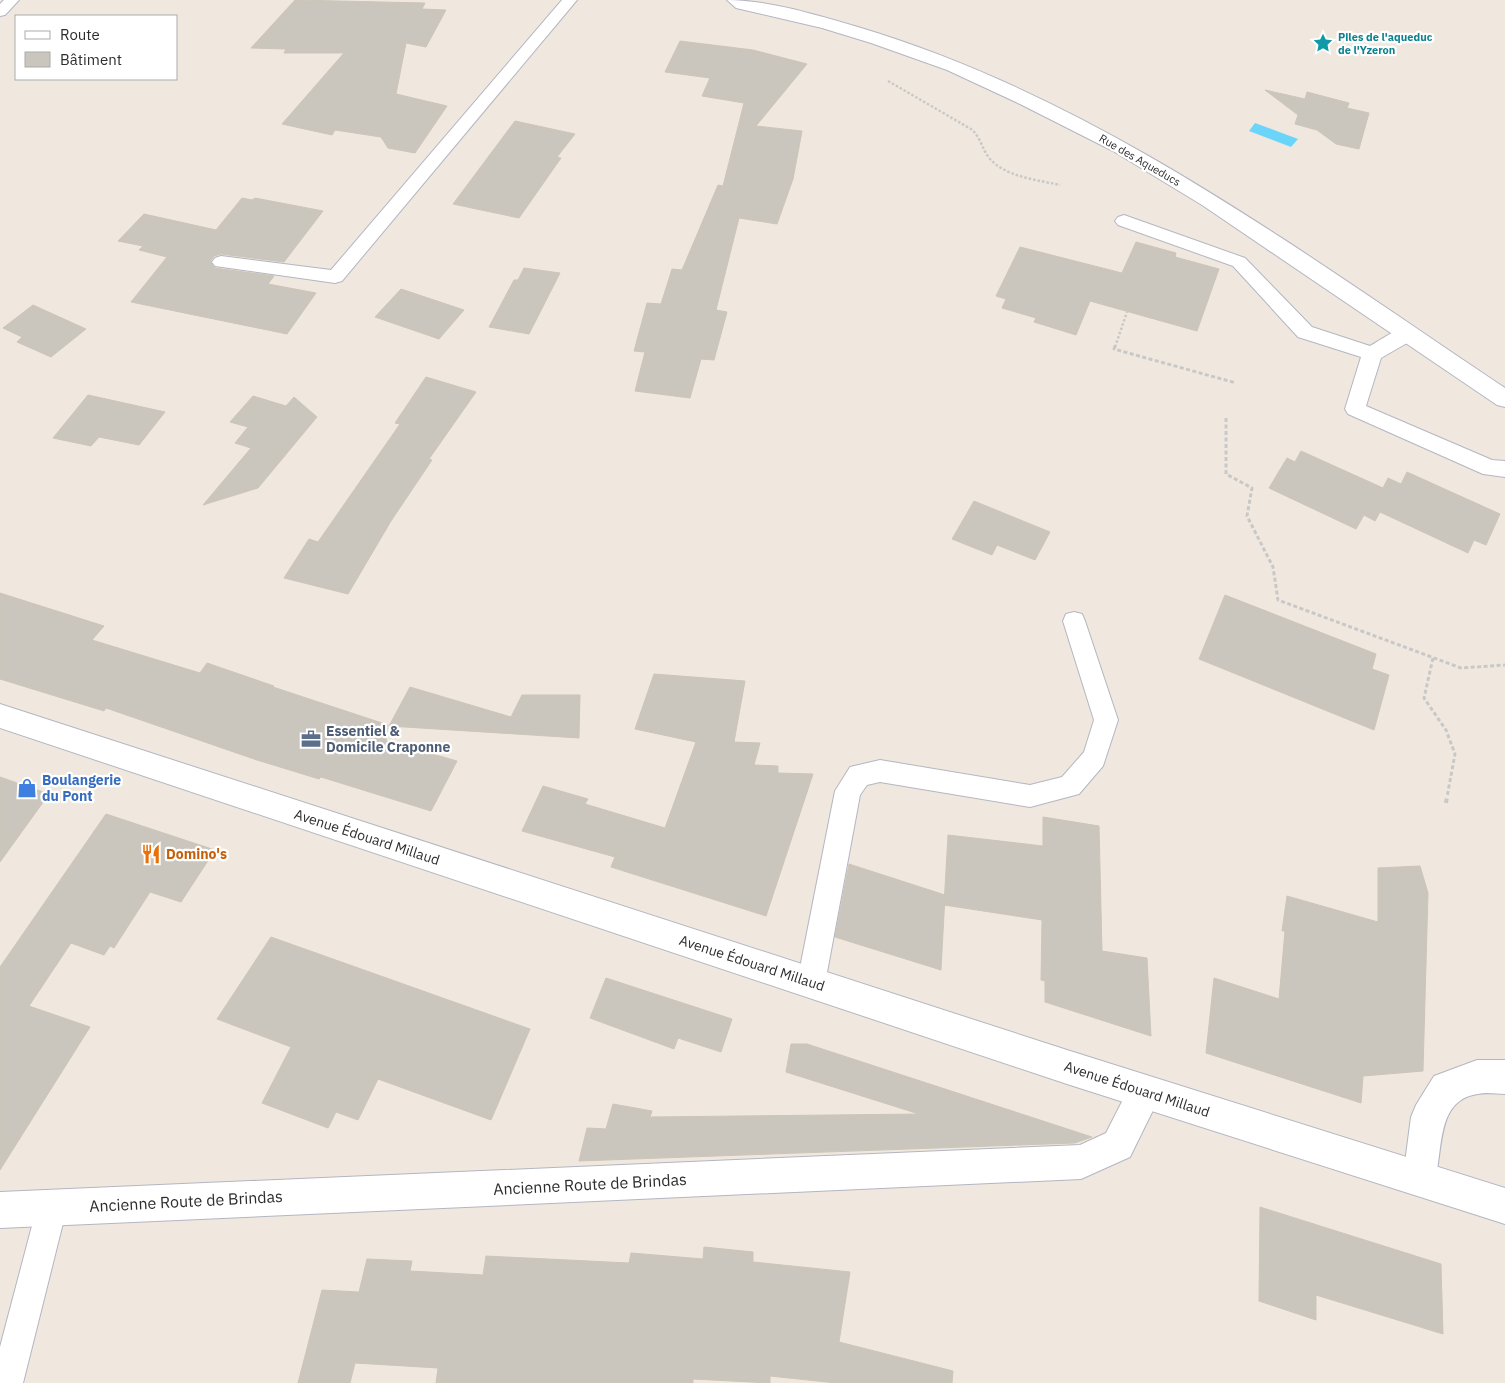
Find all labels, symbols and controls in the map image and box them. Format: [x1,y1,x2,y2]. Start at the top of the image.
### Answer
legend [15,15,178,80]
text: Route [60,25,100,44]
place label: Piles de l'aqueduc de l'Yzeron [1338,30,1433,57]
place icon: Piles de l'aqueduc de l'Yzeron [1312,32,1334,54]
text: Bâtiment [60,50,122,69]
street label: Rue des Aqueducs [1097,131,1183,189]
place label: Essentiel & Domicile Craponne [326,722,450,756]
office icon: Essentiel & Domicile Craponne [300,728,322,750]
place label: Boulangerie du Pont [42,771,121,805]
shop icon: Boulangerie du Pont [16,777,38,799]
street label: Avenue Édouard Millaud [292,804,442,869]
restaurant icon: Domino's [140,843,162,865]
place label: Domino's [166,845,227,863]
street label: Avenue Édouard Millaud [677,930,827,995]
street label: Avenue Édouard Millaud [1062,1056,1212,1121]
street label: Ancienne Route de Brindas [493,1169,687,1199]
street label: Ancienne Route de Brindas [89,1186,283,1216]

